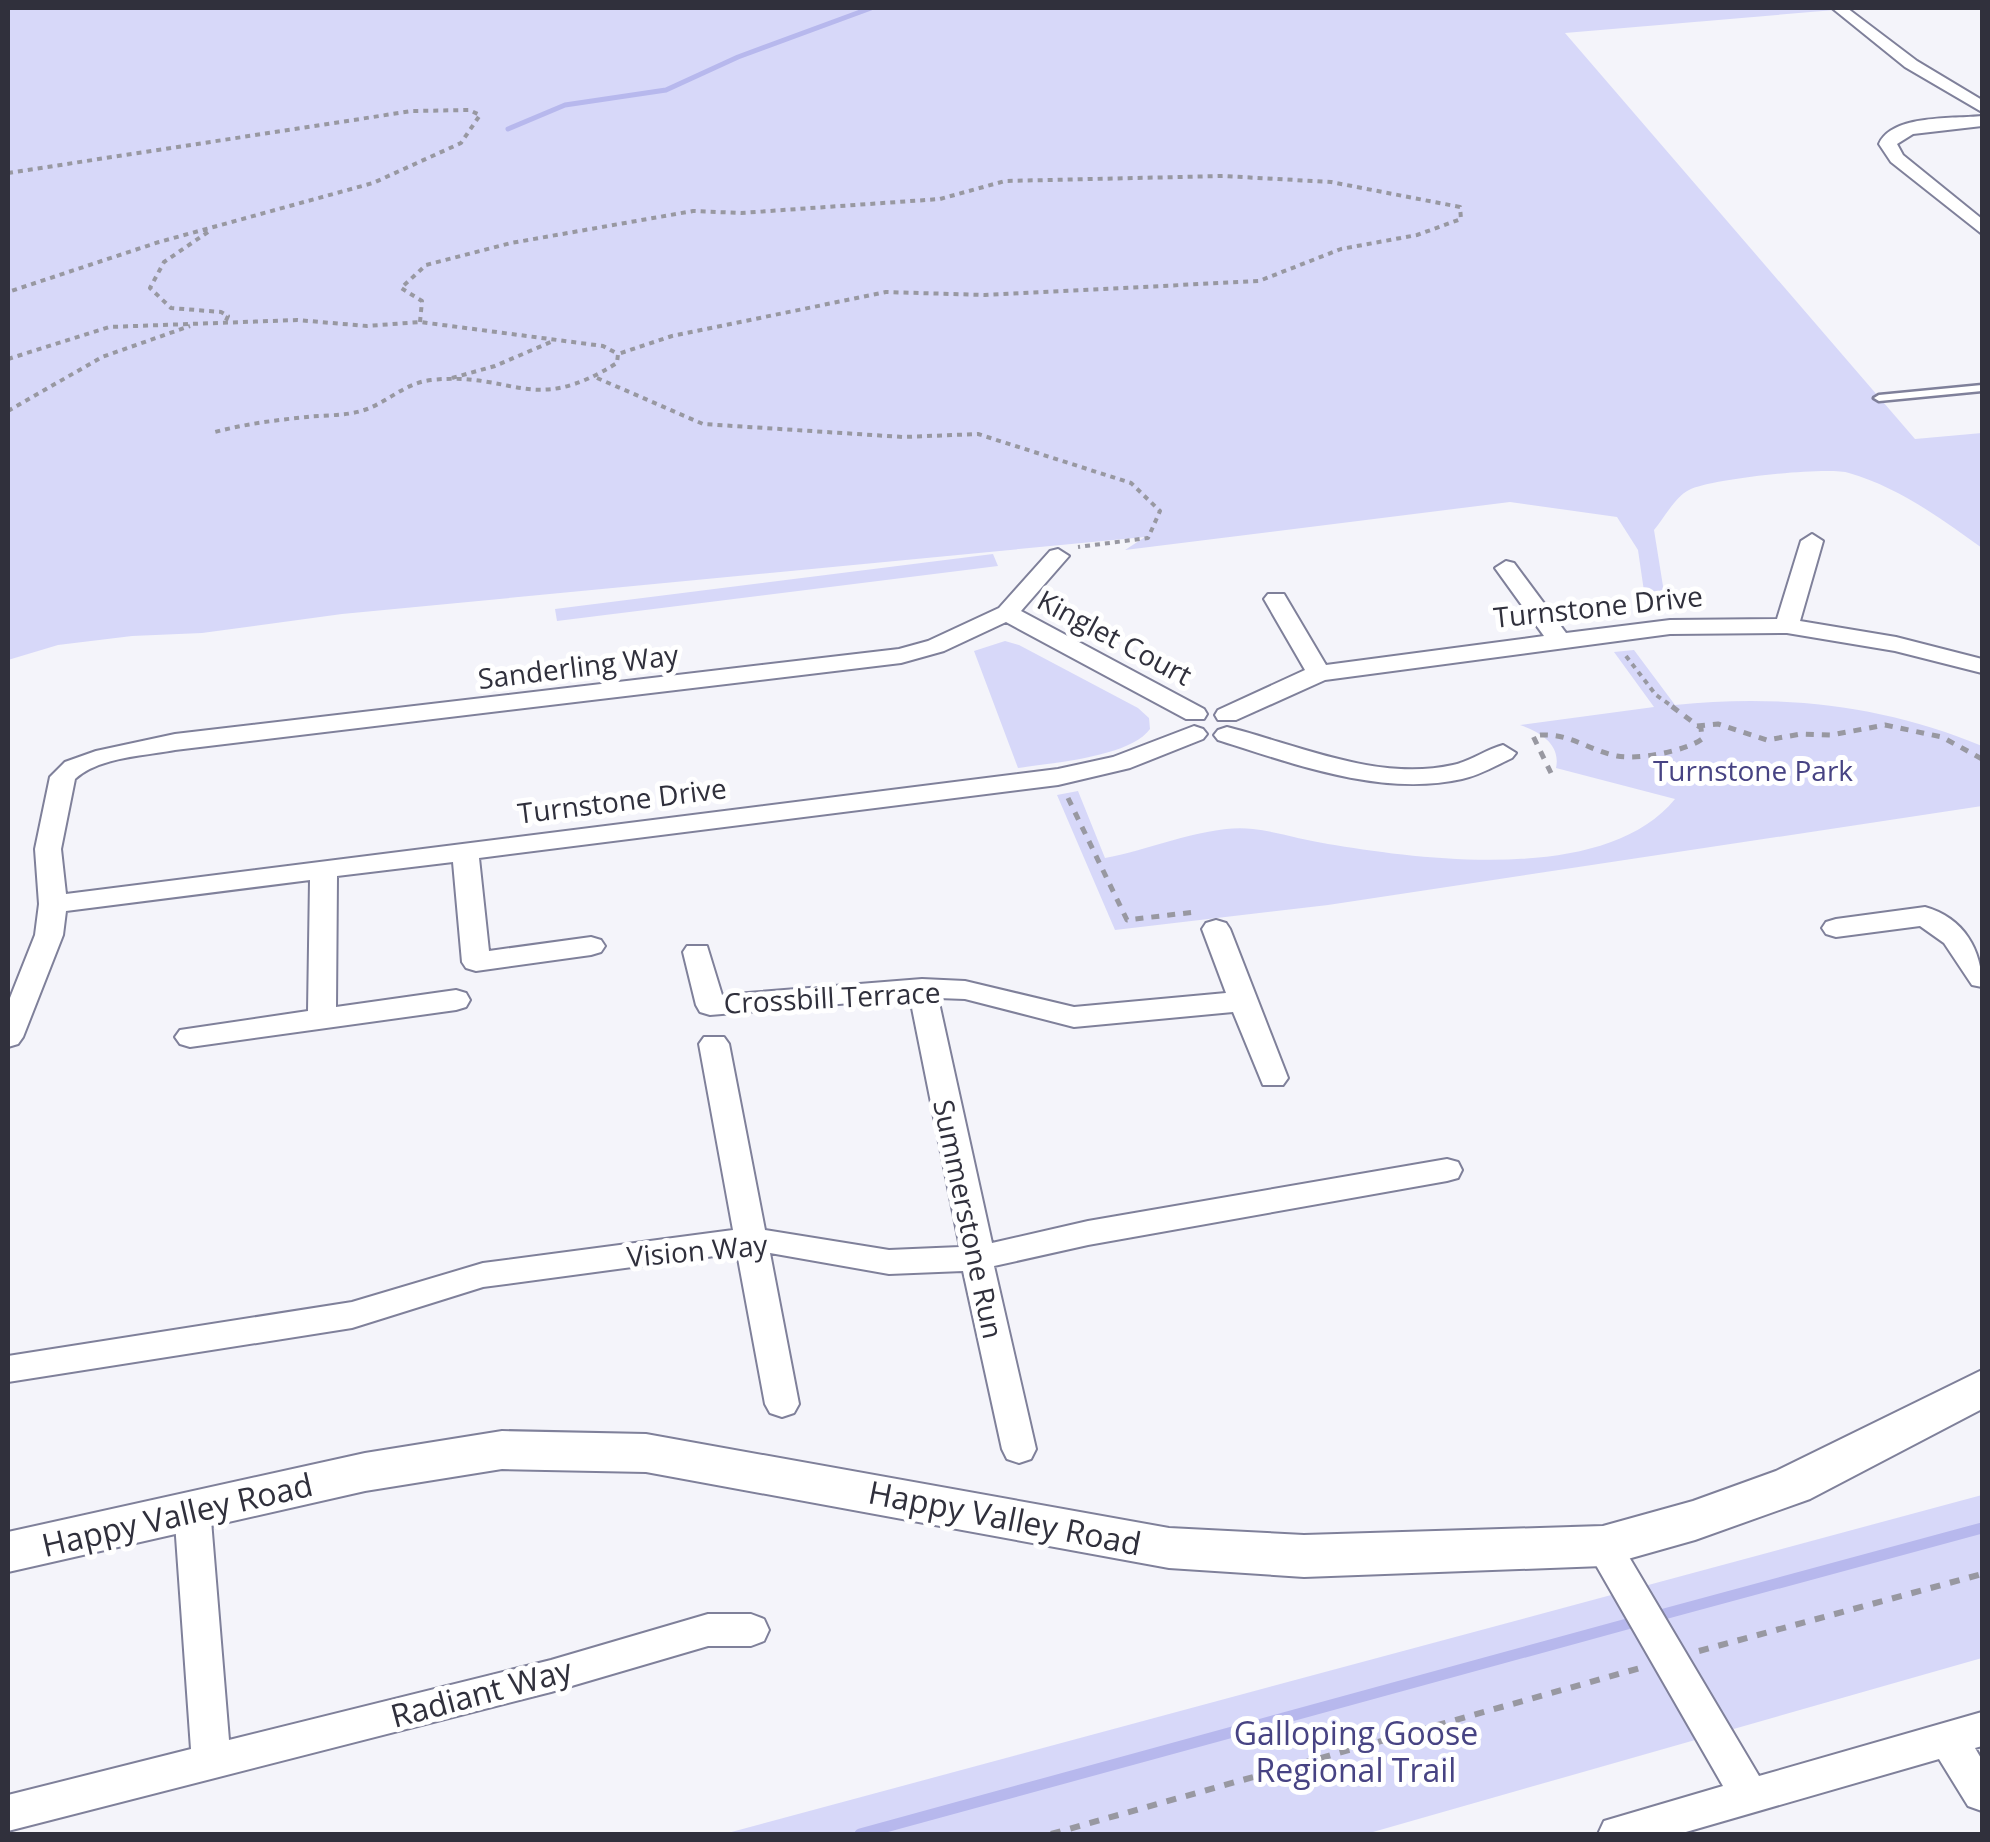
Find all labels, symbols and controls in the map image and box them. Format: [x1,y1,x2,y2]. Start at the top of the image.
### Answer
street label: Turnstone Drive [1492,576,1704,636]
street label: Kinglet Court [1031,580,1199,694]
street label: Sanderling Way [476,635,681,697]
park label: Turnstone Park [1653,751,1853,789]
street label: Turnstone Drive [515,768,729,832]
street label: Crossbill Terrace [723,972,941,1022]
street label: Summerstone Run [925,1096,1013,1342]
street label: Vision Way [625,1225,770,1275]
street label: Happy Valley Road [37,1462,317,1566]
street label: Happy Valley Road [865,1470,1145,1564]
street label: Radiant Way [386,1647,577,1737]
park label: Galloping Goose Regional Trail [1234,1711,1478,1791]

